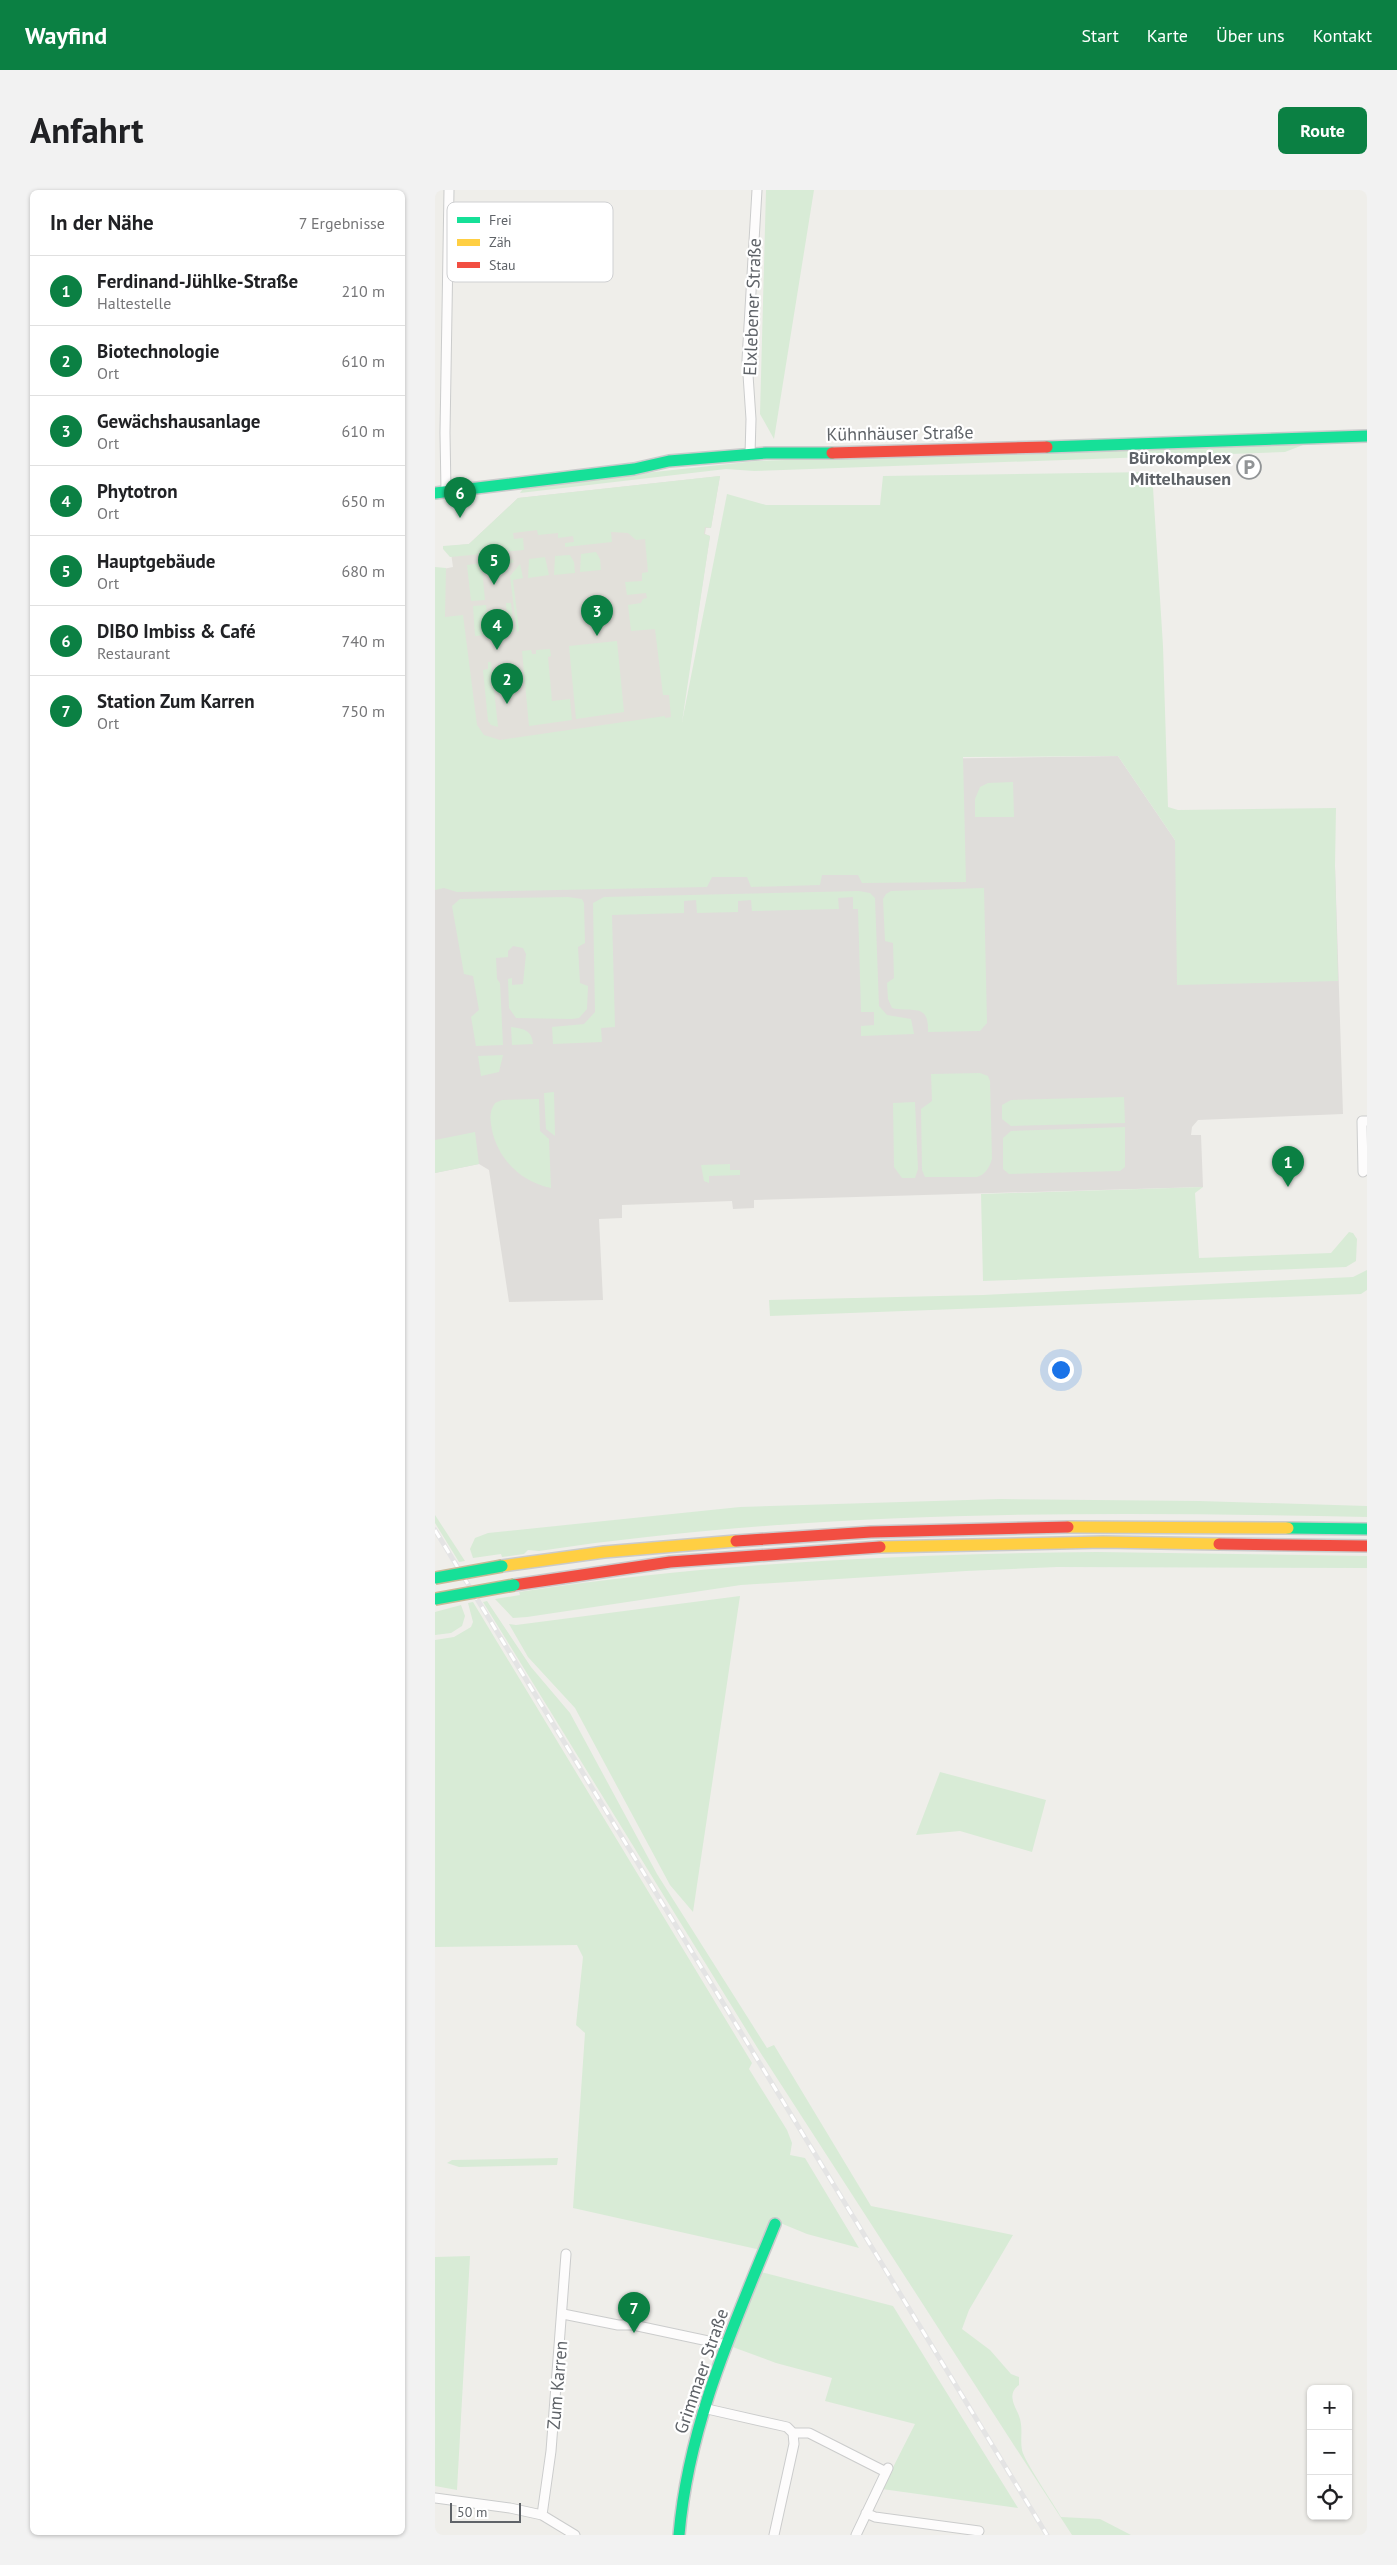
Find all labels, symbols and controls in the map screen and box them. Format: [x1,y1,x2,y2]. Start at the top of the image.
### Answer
text: Wayfind [25,20,107,51]
text: Start [1081,24,1119,47]
text: Karte [1147,24,1188,47]
text: Über uns [1216,24,1285,47]
text: Kontakt [1313,24,1372,47]
text: Anfahrt [30,107,143,153]
button: Route [1278,107,1367,154]
legend [447,202,613,282]
text: In der Nähe [50,209,154,236]
text: Frei [489,211,512,229]
text: 7 Ergebnisse [299,213,385,233]
text: Zäh [489,233,511,251]
street label: Elxlebener Straße [738,238,766,376]
text: Stau [489,256,516,274]
text: Ferdinand-Jühlke-Straße [97,269,298,293]
text: 1 [61,281,71,301]
text: 210 m [342,281,385,301]
text: Haltestelle [97,293,171,313]
text: Biotechnologie [97,339,220,363]
text: 2 [61,351,71,371]
text: 610 m [342,351,385,371]
text: Ort [97,363,119,383]
text: Gewächshausanlage [97,409,261,433]
street label: Kühnhäuser Straße [826,420,974,446]
text: 3 [61,421,71,441]
text: 610 m [342,421,385,441]
text: Ort [97,433,119,453]
place label: Bürokomplex Mittelhausen [1129,446,1232,490]
parking icon: Bürokomplex Mittelhausen [1236,454,1262,480]
pin: 6 [444,477,476,518]
text: Phytotron [97,479,178,503]
text: 4 [61,491,71,511]
text: 650 m [342,491,385,511]
text: Ort [97,503,119,523]
pin: 5 [478,544,510,585]
text: Hauptgebäude [97,549,215,573]
text: 5 [61,561,71,581]
text: 680 m [342,561,385,581]
text: Ort [97,573,119,593]
pin: 3 [581,595,613,636]
pin: 4 [481,609,513,650]
text: DIBO Imbiss & Café [97,619,256,643]
text: 6 [61,631,71,651]
text: 740 m [342,631,385,651]
text: Restaurant [97,643,170,663]
pin: 2 [491,663,523,704]
text: Station Zum Karren [97,689,255,713]
text: 7 [61,701,71,721]
text: 750 m [342,701,385,721]
text: Ort [97,713,119,733]
pin: 1 [1272,1146,1304,1187]
your location [1048,1357,1074,1383]
pin: 7 [618,2292,650,2333]
street label: Grimmaer Straße [669,2305,733,2437]
street label: Zum Karren [542,2340,572,2430]
map controls [1307,2385,1352,2520]
button: + [1307,2385,1352,2430]
button: − [1307,2430,1352,2475]
button: locate [1307,2475,1352,2520]
scale bar [450,2500,521,2523]
text: 50 m [457,2503,487,2521]

